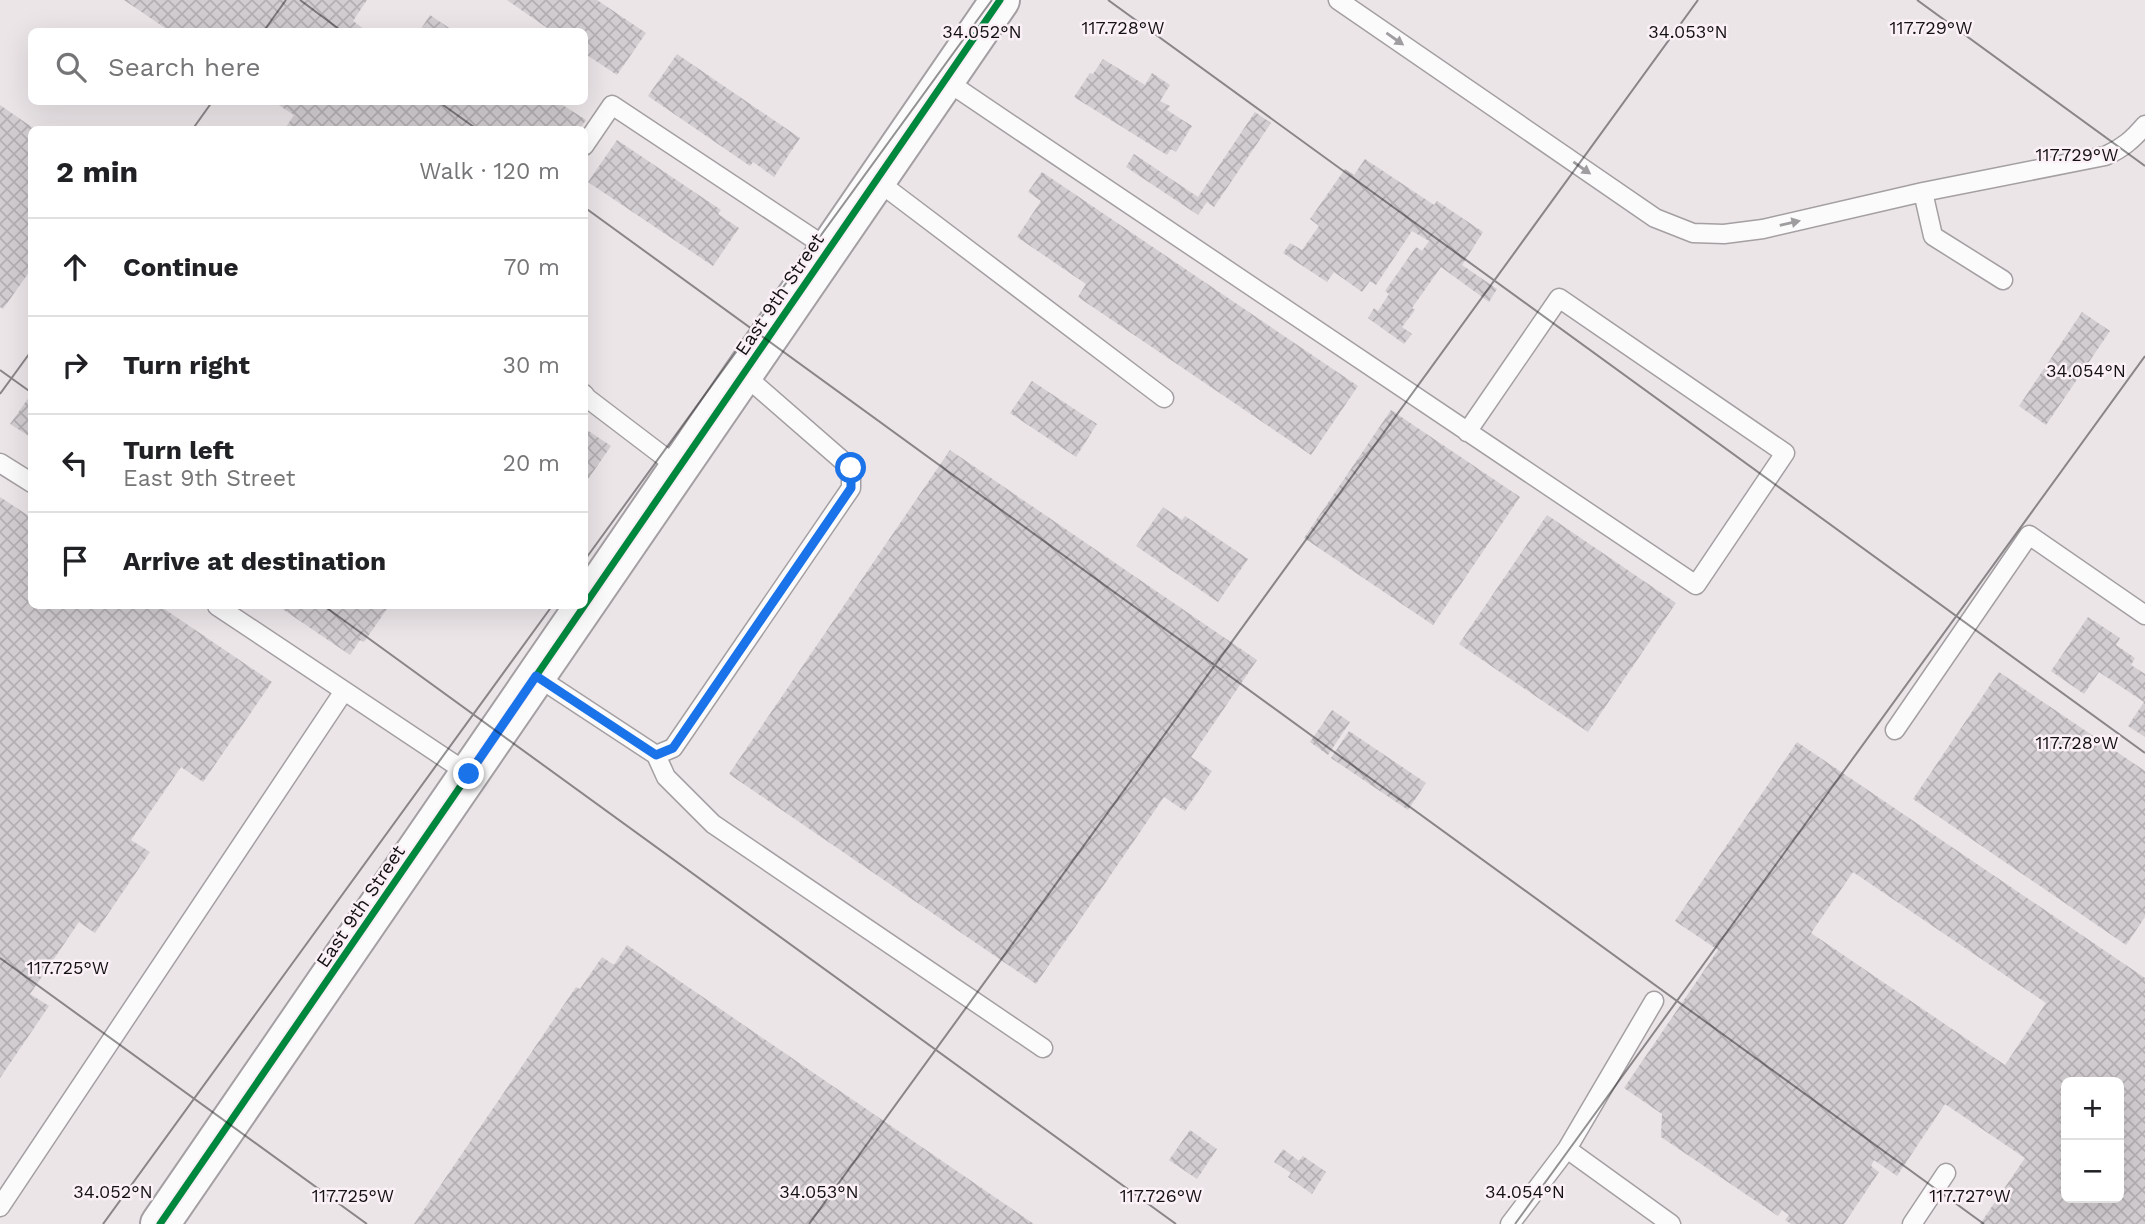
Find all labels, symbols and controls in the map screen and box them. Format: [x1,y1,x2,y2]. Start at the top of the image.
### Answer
text: 117.728°W [1082,17,1164,38]
text: 117.729°W [1890,17,1972,38]
text: 34.052°N [942,21,1022,42]
text: 34.053°N [1648,21,1728,42]
search box [28,28,588,105]
one-way arrow [1386,32,1404,46]
icon: search [52,48,90,86]
text: Search here [108,52,260,82]
text: 117.729°W [2036,144,2118,165]
text: 2 min [56,154,138,189]
text: Walk · 120 m [419,158,560,185]
one-way arrow [1573,161,1591,175]
one-way arrow [1779,217,1801,228]
street label: East 9th Street [730,229,829,360]
icon: ahead [56,248,94,286]
text: Continue [123,252,239,282]
text: 70 m [503,254,560,281]
icon: right [56,346,94,384]
text: Turn right [123,350,250,380]
text: 30 m [503,352,560,379]
text: 34.054°N [2046,360,2126,381]
text: Turn left [123,435,234,465]
icon: left [56,444,94,482]
text: 20 m [503,450,560,477]
route start [835,452,866,483]
text: East 9th Street [123,465,295,492]
icon: arrive [56,542,94,580]
text: Arrive at destination [123,546,386,576]
text: 117.728°W [2036,732,2118,753]
route end [453,758,484,789]
street label: East 9th Street [311,841,410,972]
text: 117.725°W [27,957,109,978]
map controls [2061,1077,2124,1203]
button: + [2061,1077,2124,1140]
button: − [2061,1140,2124,1203]
text: 34.052°N [73,1181,153,1202]
text: 34.053°N [779,1181,859,1202]
text: 34.054°N [1485,1181,1565,1202]
text: 117.725°W [312,1185,394,1206]
text: 117.726°W [1120,1185,1202,1206]
text: 117.727°W [1929,1185,2011,1206]

